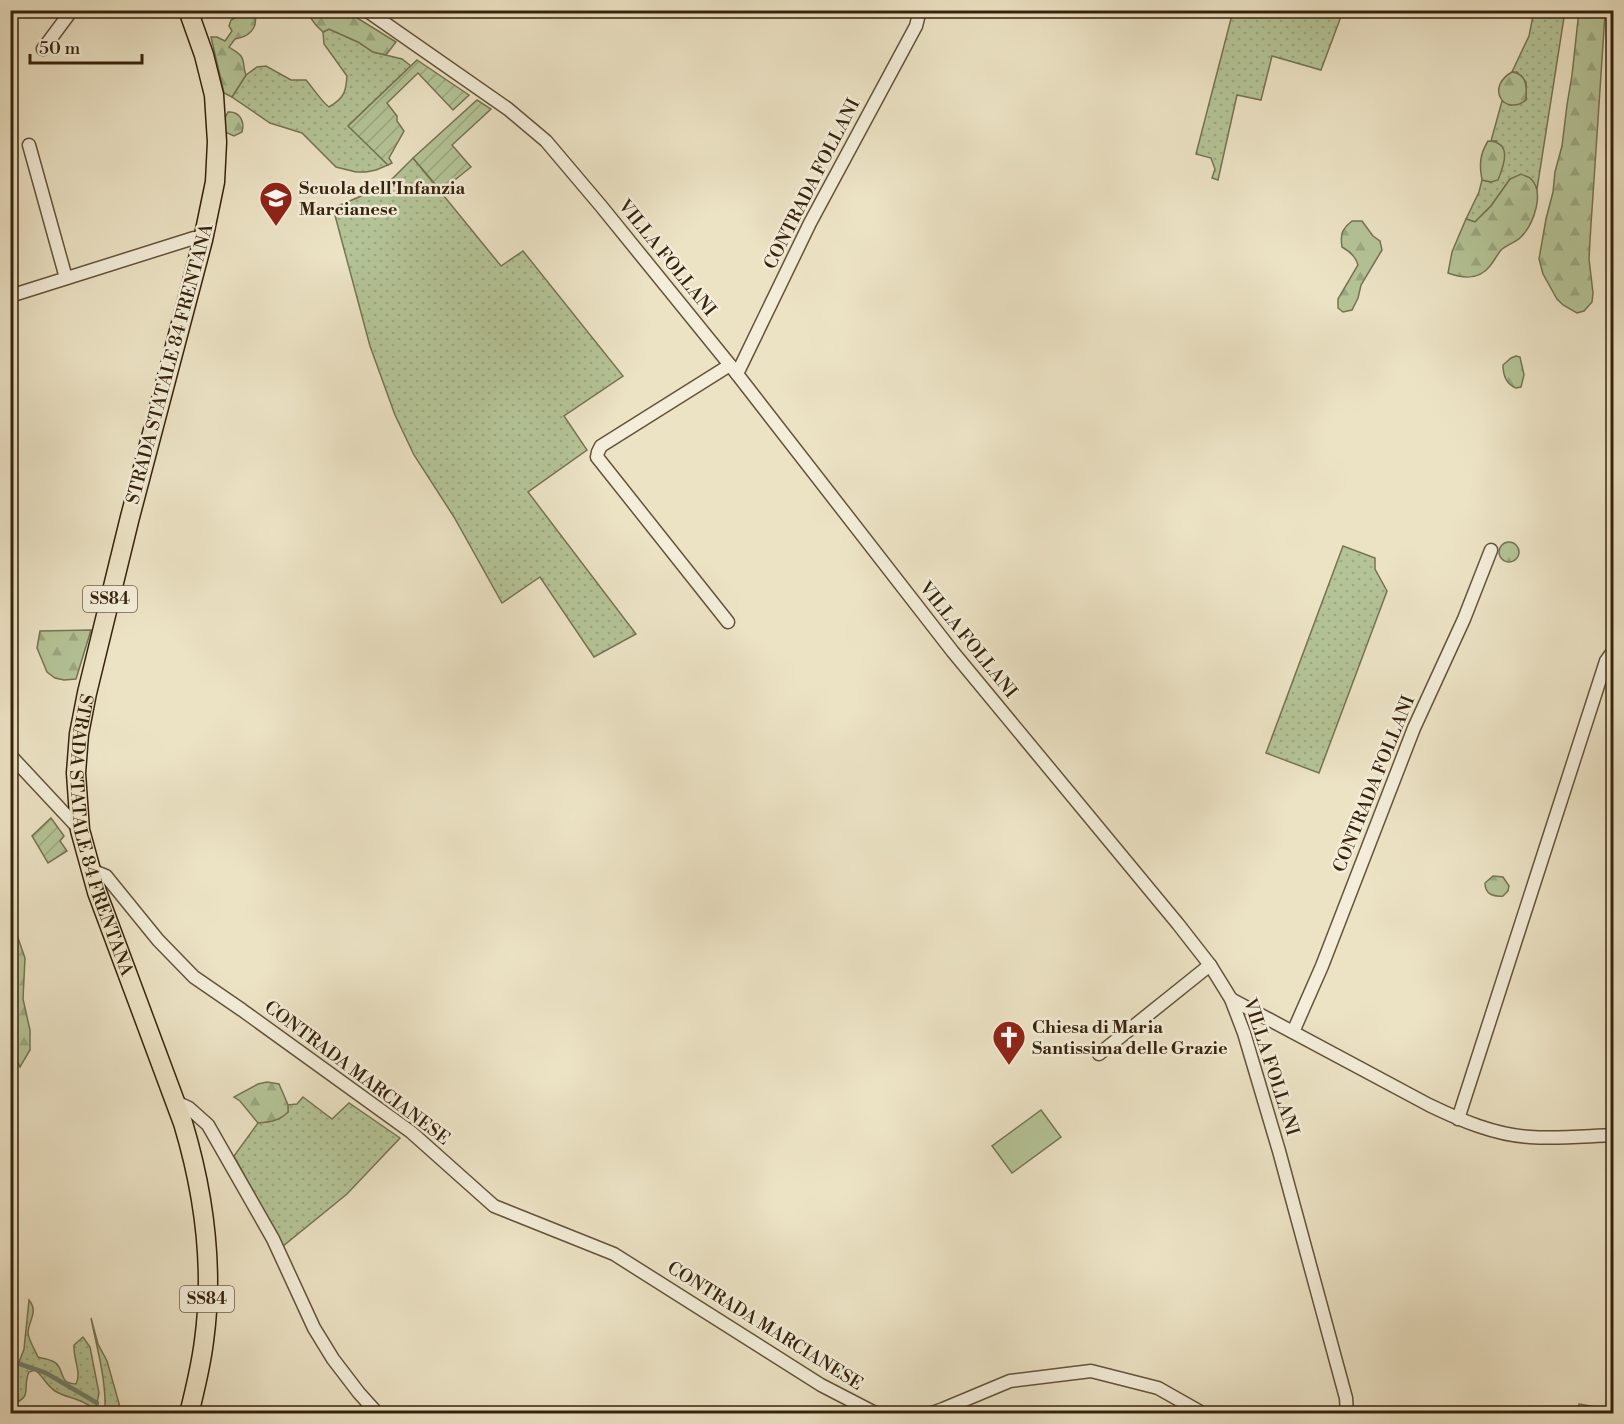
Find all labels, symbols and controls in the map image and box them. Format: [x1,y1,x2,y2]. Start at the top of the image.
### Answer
scale bar [30,27,142,65]
text: 50 m [39,37,81,60]
street label: CONTRADA FOLLANI [759,95,865,273]
place label: Scuola dell'Infanzia Marcianese [299,177,466,221]
school or university icon: Scuola dell'Infanzia Marcianese [258,180,294,227]
street label: VILLA FOLLANI [612,194,721,321]
street label: STRADA STATALE 84 FRENTANA [121,221,219,507]
street label: VILLA FOLLANI [913,576,1022,703]
road number: SS84 [83,586,137,612]
street label: STRADA STATALE 84 FRENTANA [64,692,139,980]
street label: CONTRADA FOLLANI [1328,692,1420,876]
street label: VILLA FOLLANI [1238,994,1304,1139]
street label: CONTRADA MARCIANESE [260,996,454,1150]
place label: Chiesa di Maria Santissima delle Grazie [1032,1016,1228,1060]
church icon: Chiesa di Maria Santissima delle Grazie [991,1019,1027,1066]
street label: CONTRADA MARCIANESE [663,1256,867,1396]
road number: SS84 [180,1286,234,1312]

